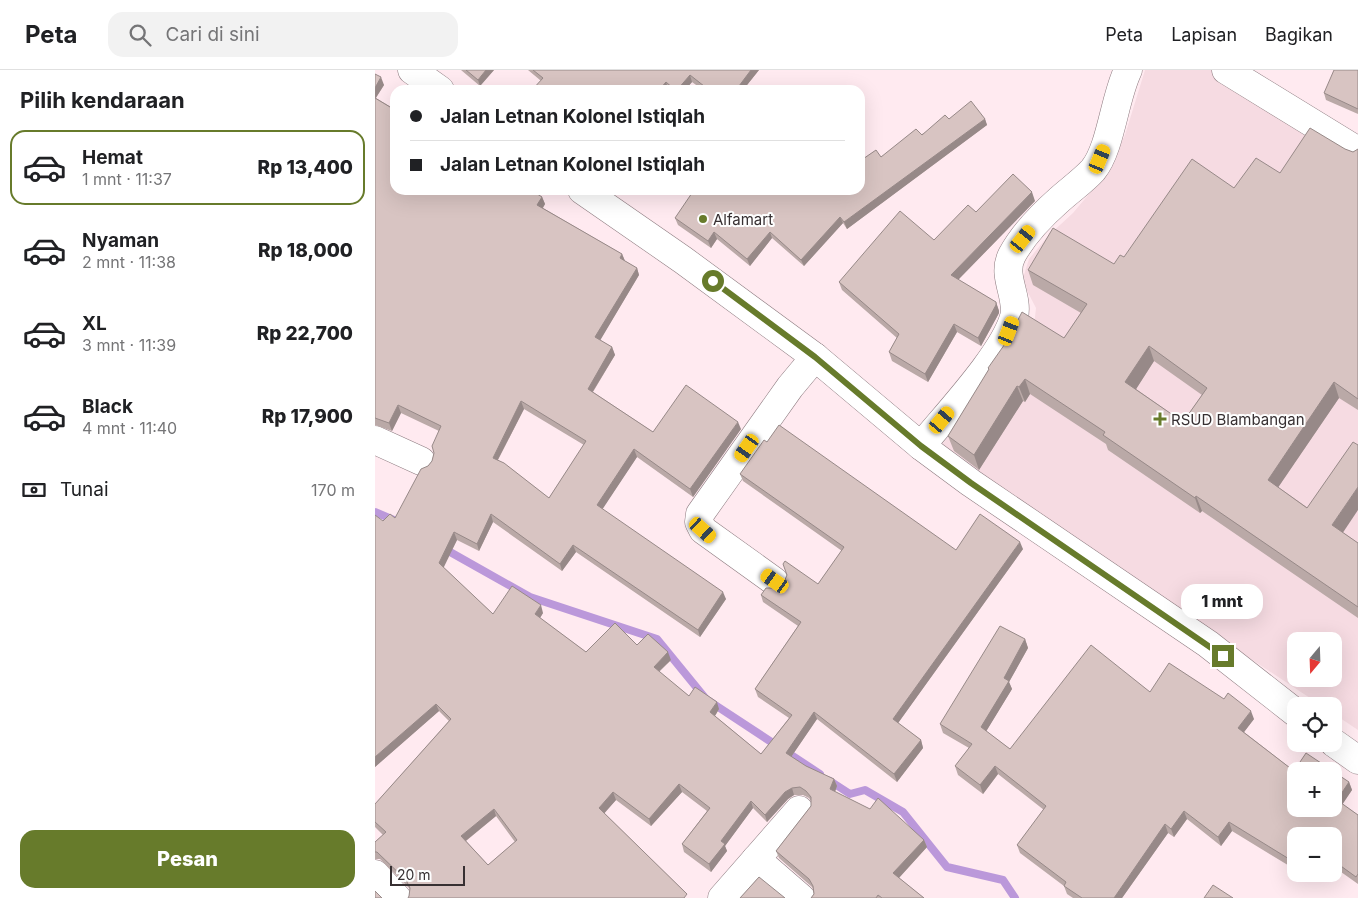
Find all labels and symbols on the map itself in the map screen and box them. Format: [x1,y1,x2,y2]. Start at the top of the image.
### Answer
car [1087,142,1112,176]
place label: Alfamart [713,210,773,229]
marker: Alfamart [697,213,709,225]
car [1007,223,1038,255]
route start [702,270,724,292]
car [996,314,1021,348]
car [926,404,957,436]
place label: RSUD Blambangan [1171,410,1305,429]
marker: RSUD Blambangan [1153,412,1167,426]
car [732,431,761,465]
car [686,514,719,546]
car [758,566,791,596]
callout: 1 mnt [1182,584,1264,618]
north arrow [1287,632,1343,688]
route end [1212,645,1234,667]
scale bar [390,863,465,886]

